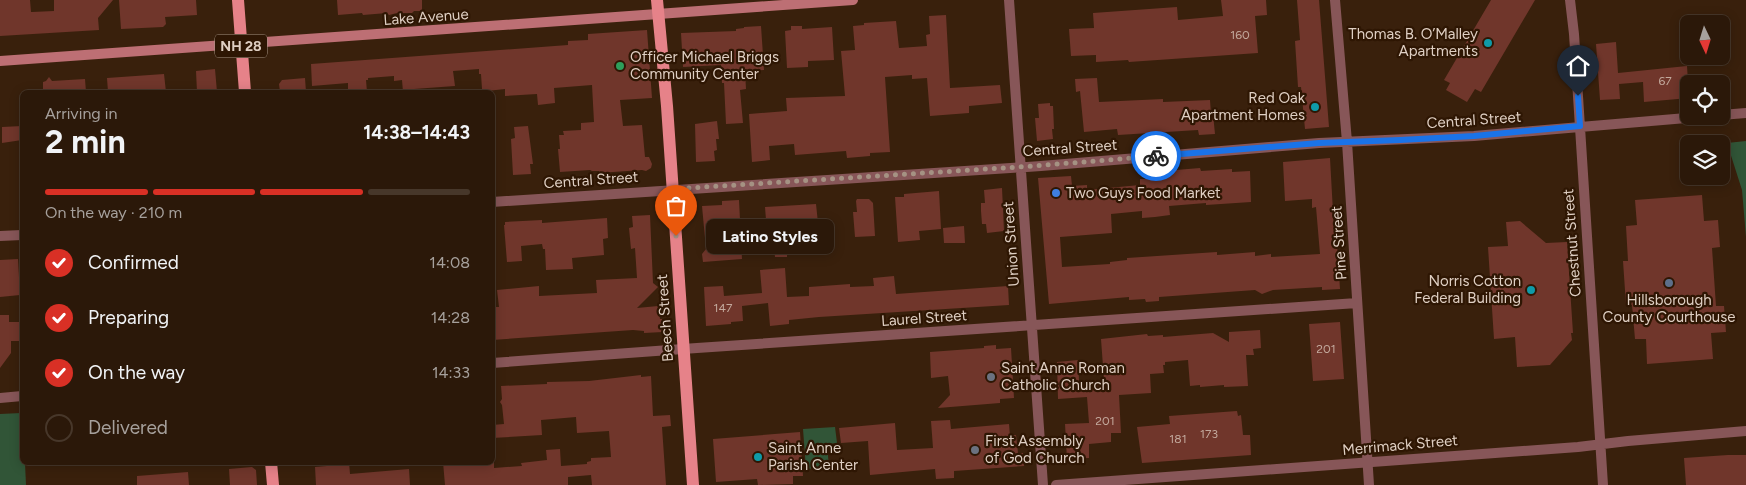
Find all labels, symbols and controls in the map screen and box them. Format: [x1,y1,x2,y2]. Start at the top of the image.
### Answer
street label: Lake Avenue [383,5,469,29]
north arrow [1680,15,1730,65]
map controls [1680,15,1730,185]
place label: Thomas B. O’Malley Apartments [1348,25,1478,60]
house number: 160 [1230,28,1250,42]
road number: NH 28 [215,34,267,58]
marker: Thomas B. O’Malley Apartments [1482,37,1494,49]
pin [1557,45,1599,96]
place label: Officer Michael Briggs Community Center [630,48,779,83]
icon: home [1564,52,1592,80]
marker: Officer Michael Briggs Community Center [614,60,626,72]
house number: 67 [1658,74,1672,88]
button: locate [1680,75,1730,125]
place label: Red Oak Apartment Homes [1181,89,1306,124]
marker: Red Oak Apartment Homes [1309,101,1321,113]
text: Arriving in [45,104,117,123]
street label: Central Street [1426,108,1522,132]
text: 14:38–14:43 [363,121,470,144]
text: 2 min [45,123,126,161]
courier [1131,131,1181,181]
button: layers [1680,135,1730,185]
street label: Central Street [1022,136,1118,160]
icon: bike [1142,142,1170,170]
street label: Central Street [543,168,639,192]
place label: Two Guys Food Market [1066,184,1221,202]
pin [655,185,697,236]
marker: Two Guys Food Market [1050,187,1062,199]
street label: Chestnut Street [1559,188,1585,298]
icon: bag [662,192,690,220]
street label: Union Street [999,201,1023,287]
text: On the way · 210 m [45,203,182,222]
street label: Pine Street [1327,205,1351,281]
callout: Latino Styles [706,218,834,254]
text: Latino Styles [722,227,818,246]
icon: check [45,249,73,277]
text: Confirmed [88,251,179,274]
text: 14:08 [429,253,470,272]
place label: Norris Cotton Federal Building [1414,272,1521,307]
street label: Beech Street [653,273,677,362]
marker: Hillsborough County Courthouse [1663,277,1675,289]
marker: Norris Cotton Federal Building [1525,284,1537,296]
place label: Hillsborough County Courthouse [1603,291,1735,326]
house number: 147 [714,301,733,315]
icon: check [45,304,73,332]
text: Preparing [88,306,169,329]
street label: Laurel Street [880,306,968,330]
text: 14:28 [431,308,470,327]
house number: 201 [1316,342,1336,356]
icon: check [45,359,73,387]
place label: Saint Anne Roman Catholic Church [1001,359,1125,394]
text: On the way [88,361,185,384]
text: 14:33 [432,363,470,382]
marker: Saint Anne Roman Catholic Church [985,371,997,383]
house number: 201 [1095,414,1115,428]
text: Delivered [88,416,168,439]
house number: 173 [1200,427,1218,441]
street label: Merrimack Street [1341,431,1459,459]
place label: First Assembly of God Church [985,432,1085,467]
house number: 181 [1169,432,1187,446]
place label: Saint Anne Parish Center [768,439,858,474]
marker: First Assembly of God Church [969,444,981,456]
marker: Saint Anne Parish Center [752,451,764,463]

